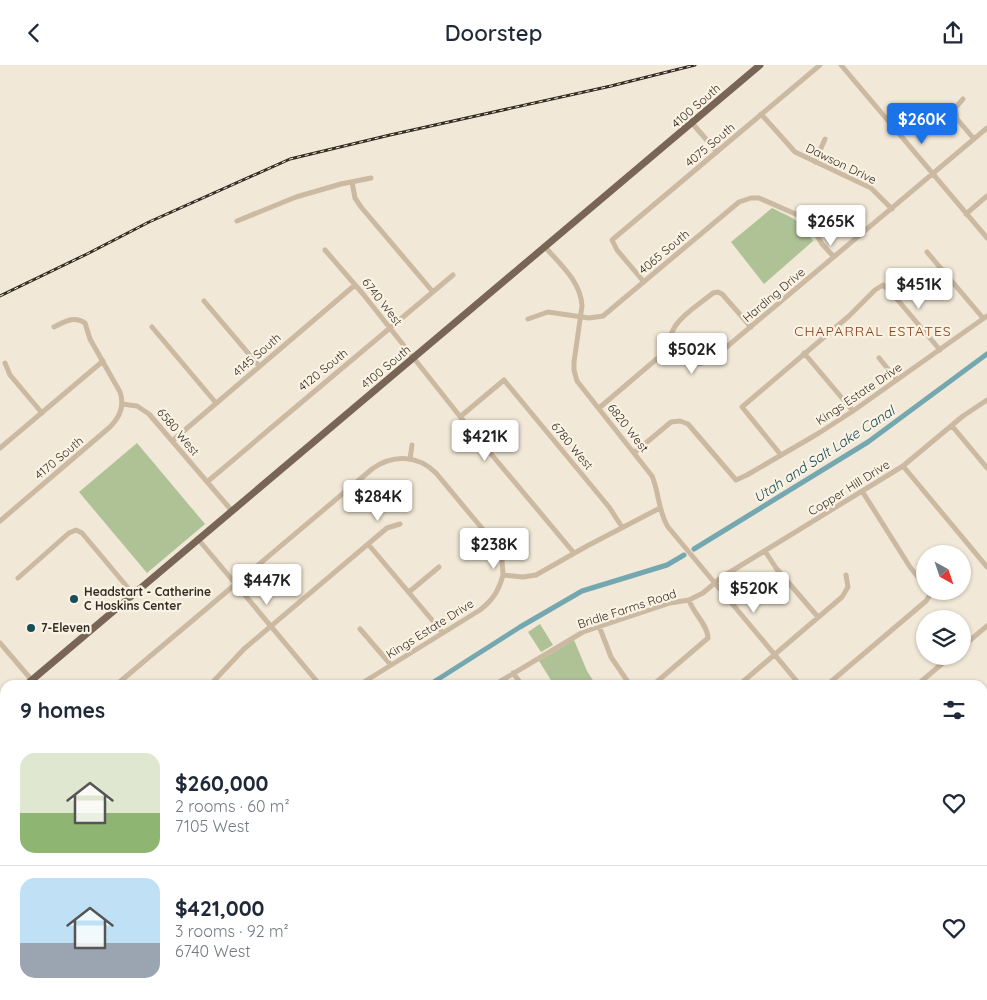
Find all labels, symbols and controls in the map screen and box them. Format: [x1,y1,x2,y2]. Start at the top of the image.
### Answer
icon: back [20,19,48,47]
text: Doorstep [445,19,542,47]
icon: share [939,19,967,47]
street label: 4100 South [668,80,723,131]
pin: $260K [887,103,957,145]
text: $260K [898,109,946,129]
street label: 4075 South [682,119,738,170]
street label: Dawson Drive [803,140,879,187]
pin: $265K [796,205,866,247]
text: $265K [807,211,855,231]
street label: 4065 South [635,226,692,277]
street label: Harding Drive [739,264,808,325]
pin: $451K [884,267,954,310]
text: $451K [897,274,941,294]
street label: 6740 West [359,275,406,329]
district label: CHAPARRAL ESTATES [794,322,952,340]
street label: 4145 South [230,330,284,379]
pin: $502K [657,333,727,375]
text: $502K [668,339,716,359]
street label: 4100 South [358,342,413,392]
street label: 4120 South [295,345,351,394]
street label: Kings Estate Drive [813,359,905,428]
street label: 6820 West [605,400,652,455]
water label: Utah and Salt Lake Canal [750,401,899,506]
street label: 6580 West [154,405,203,459]
pin: $421K [450,419,520,462]
street label: 6780 West [548,419,597,472]
text: $421K [463,426,507,446]
street label: 4170 South [31,433,86,482]
street label: Copper Hill Drive [805,456,892,519]
pin: $284K [343,479,413,522]
text: $284K [354,486,402,506]
pin: $238K [459,527,529,570]
text: $238K [471,534,517,554]
north arrow [916,545,971,600]
map controls [916,545,971,665]
pin: $447K [232,563,302,606]
text: $447K [243,570,291,590]
pin: $520K [719,571,789,614]
text: $520K [730,578,778,598]
place label: Headstart - Catherine C Hoskins Center [84,584,211,613]
street label: Bridle Farms Road [576,585,678,632]
marker: Headstart - Catherine C Hoskins Center [68,593,80,605]
street label: Kings Estate Drive [383,595,477,662]
button: layers [916,610,971,665]
place label: 7-Eleven [41,620,90,635]
marker: 7-Eleven [25,622,37,634]
icon: filters [940,696,968,724]
text: 9 homes [20,697,105,723]
text: $260,000 [175,770,268,796]
icon: home [60,773,120,833]
icon: heart [940,789,968,817]
text: 2 rooms · 60 m² [175,796,289,816]
text: 7105 West [175,816,250,836]
text: $421,000 [175,895,264,921]
icon: home [60,898,120,958]
icon: heart [940,914,968,942]
text: 3 rooms · 92 m² [175,921,289,941]
text: 6740 West [175,941,251,961]

